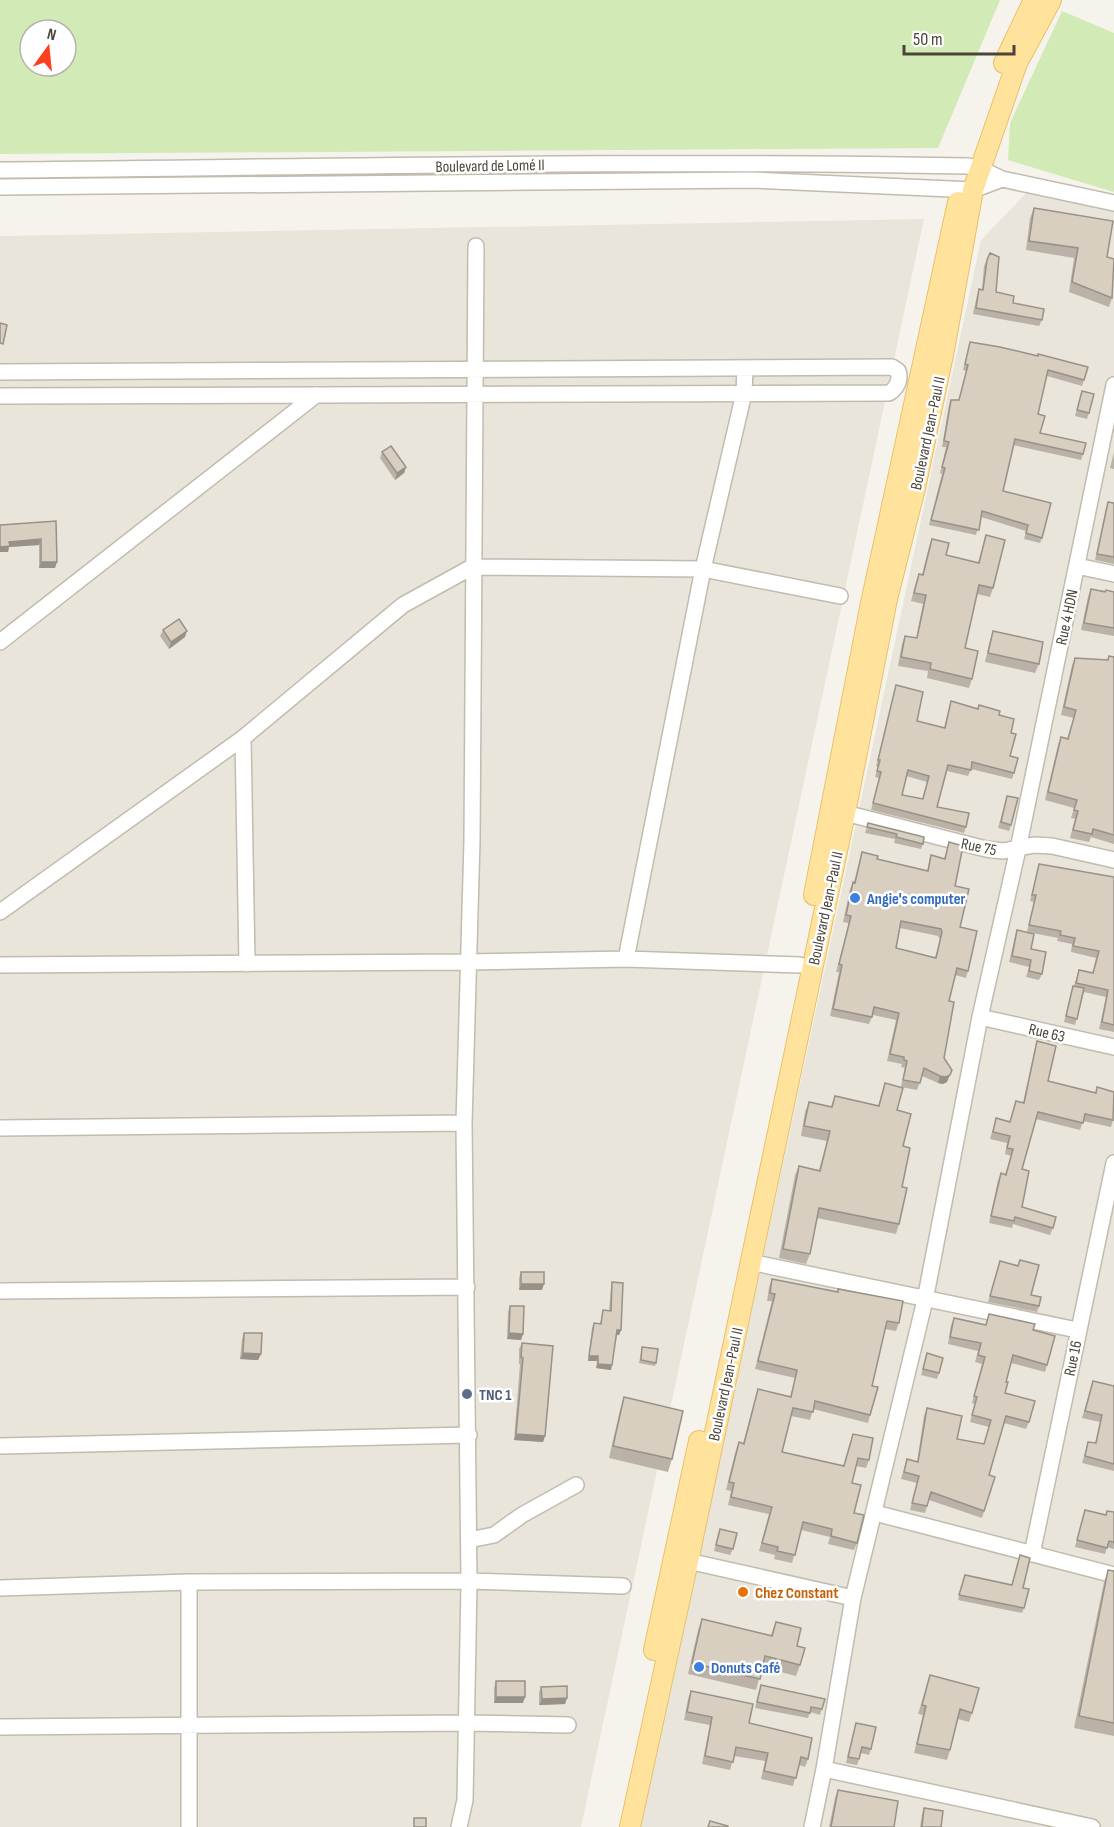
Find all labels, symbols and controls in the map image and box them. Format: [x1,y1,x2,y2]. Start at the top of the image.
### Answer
north arrow [18,18,78,78]
scale bar [904,18,1014,56]
text: N [45,25,58,45]
text: 50 m [913,29,943,50]
street label: Boulevard de Lomé II [435,156,545,177]
street label: Boulevard Jean-Paul II [907,375,950,492]
street label: Rue 4 HDN [1052,588,1083,647]
street label: Rue 75 [959,834,998,860]
street label: Boulevard Jean-Paul II [805,850,848,967]
place label: Angie's computer [866,890,966,909]
marker: Angie's computer [848,891,862,905]
street label: Rue 63 [1027,1020,1067,1047]
street label: Boulevard Jean-Paul II [705,1326,748,1443]
street label: Rue 16 [1060,1339,1086,1378]
place label: TNC 1 [479,1386,512,1405]
marker: TNC 1 [460,1387,474,1401]
place label: Chez Constant [755,1584,838,1603]
marker: Chez Constant [736,1585,750,1599]
place label: Donuts Café [711,1659,781,1678]
marker: Donuts Café [692,1660,706,1674]

